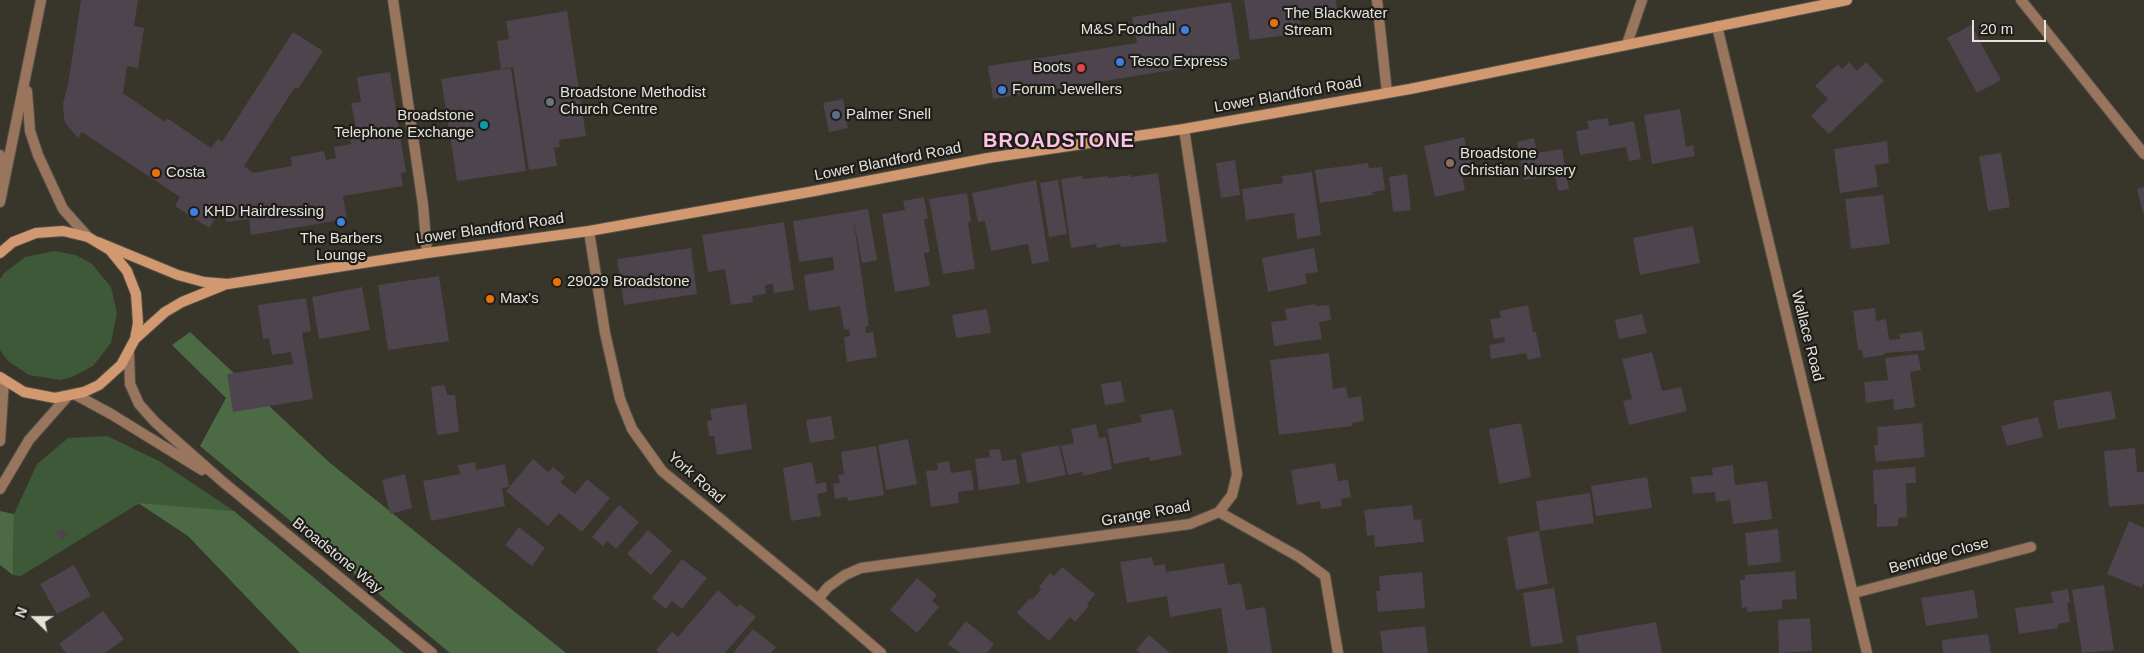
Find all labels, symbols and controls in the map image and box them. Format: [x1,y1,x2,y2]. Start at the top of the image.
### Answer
place label: The Blackwater Stream [1284,5,1387,40]
scale bar [1974,10,2048,42]
marker: The Blackwater Stream [1268,17,1280,29]
text: 20 m [1980,20,2013,37]
place label: M&S Foodhall [1081,21,1175,39]
marker: M&S Foodhall [1179,24,1191,36]
place label: Tesco Express [1130,53,1228,71]
marker: Tesco Express [1114,56,1126,68]
place label: Boots [1033,59,1071,77]
marker: Boots [1075,62,1087,74]
street label: Lower Blandford Road [1213,73,1363,117]
place label: Forum Jewellers [1012,81,1122,99]
place label: Broadstone Methodist Church Centre [560,84,706,119]
marker: Forum Jewellers [996,84,1008,96]
marker: Broadstone Methodist Church Centre [544,96,556,108]
place label: Palmer Snell [846,106,931,124]
place label: Broadstone Telephone Exchange [334,107,474,142]
marker: Palmer Snell [830,109,842,121]
marker: Broadstone Telephone Exchange [478,119,490,131]
district label: BROADSTONE [982,129,1136,153]
street label: Lower Blandford Road [813,139,963,185]
place label: Broadstone Christian Nursery [1460,145,1576,180]
marker: Broadstone Christian Nursery [1444,157,1456,169]
place label: Costa [166,164,205,182]
marker: Costa [150,167,162,179]
place label: KHD Hairdressing [204,203,324,221]
marker: KHD Hairdressing [188,206,200,218]
street label: Lower Blandford Road [415,210,565,248]
marker: The Barbers Lounge [335,216,347,228]
place label: The Barbers Lounge [300,230,382,265]
place label: 29029 Broadstone [567,273,690,291]
marker: 29029 Broadstone [551,276,563,288]
street label: Wallace Road [1787,289,1827,383]
place label: Max's [500,290,539,308]
marker: Max's [484,293,496,305]
street label: York Road [664,448,728,508]
street label: Grange Road [1100,497,1192,531]
street label: Broadstone Way [288,514,386,598]
street label: Benridge Close [1887,534,1991,578]
north arrow [10,593,60,643]
text: N [12,605,30,620]

